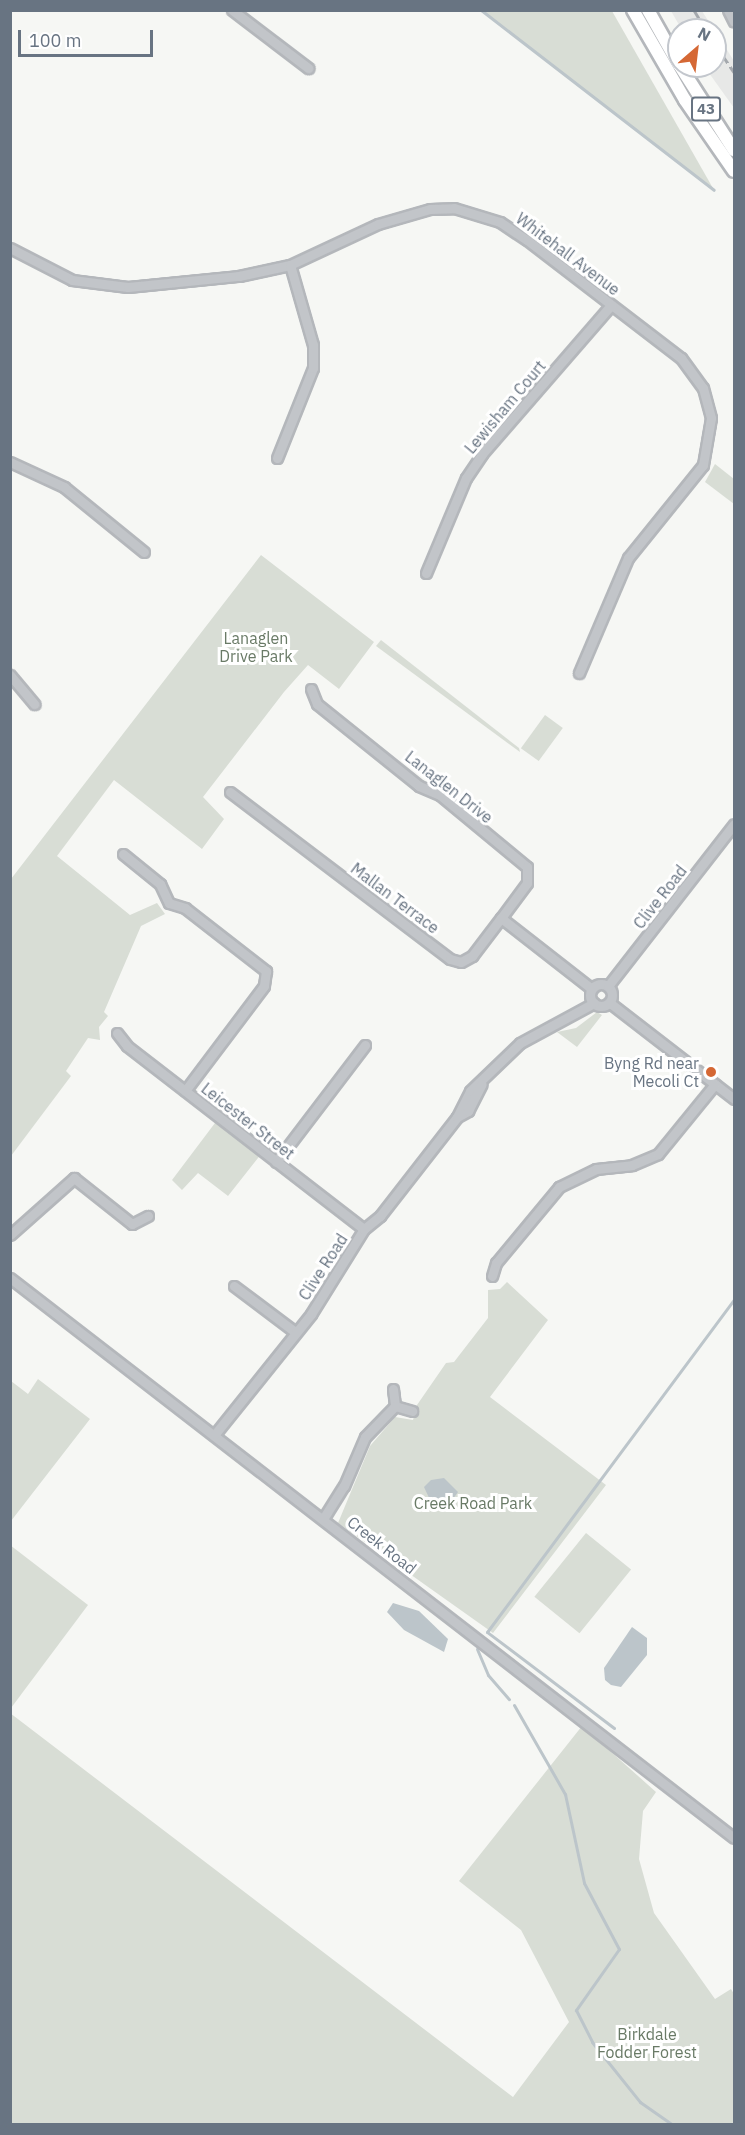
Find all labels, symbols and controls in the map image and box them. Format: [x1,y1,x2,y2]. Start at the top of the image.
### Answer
scale bar [21,18,156,56]
north arrow [667,18,727,78]
text: N [695,22,714,45]
text: 100 m [29,29,81,52]
road number: 43 [691,97,721,121]
street label: Whitehall Avenue [512,209,624,299]
street label: Lewisham Court [461,357,549,457]
park label: Lanaglen Drive Park [219,628,293,666]
street label: Lanaglen Drive [401,747,497,827]
street label: Mallan Terrace [347,859,443,937]
street label: Clive Road [629,861,691,933]
place label: Byng Rd near Mecoli Ct [604,1053,699,1091]
marker: Byng Rd near Mecoli Ct [704,1065,718,1079]
street label: Leicester Street [198,1079,298,1163]
street label: Clive Road [294,1230,352,1304]
park label: Creek Road Park [414,1493,532,1513]
street label: Creek Road [344,1512,420,1578]
park label: Birkdale Fodder Forest [597,2024,697,2062]

